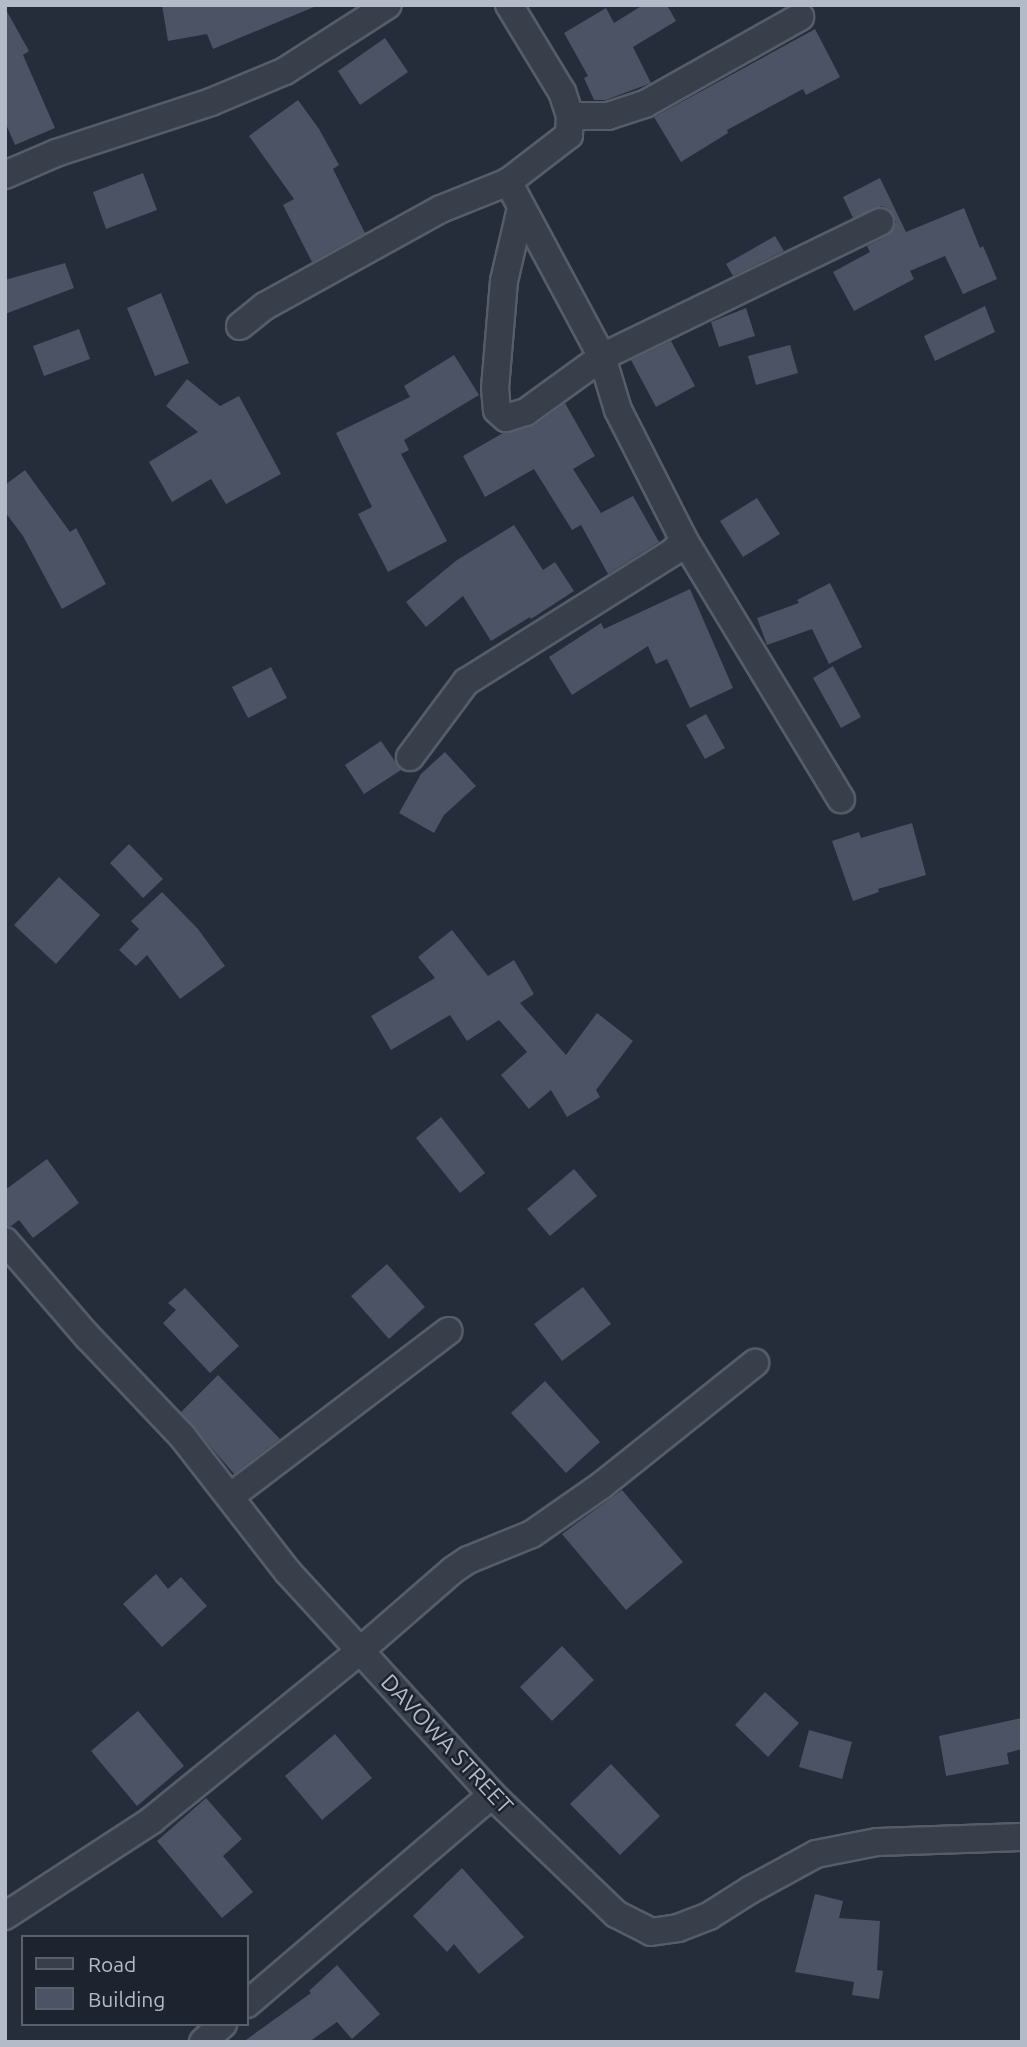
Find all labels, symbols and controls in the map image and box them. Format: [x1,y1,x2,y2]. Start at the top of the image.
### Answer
street label: DAVOWA STREET [375,1668,519,1820]
legend [21,1935,248,2026]
text: Road [88,1952,136,1976]
text: Building [88,1987,165,2011]

